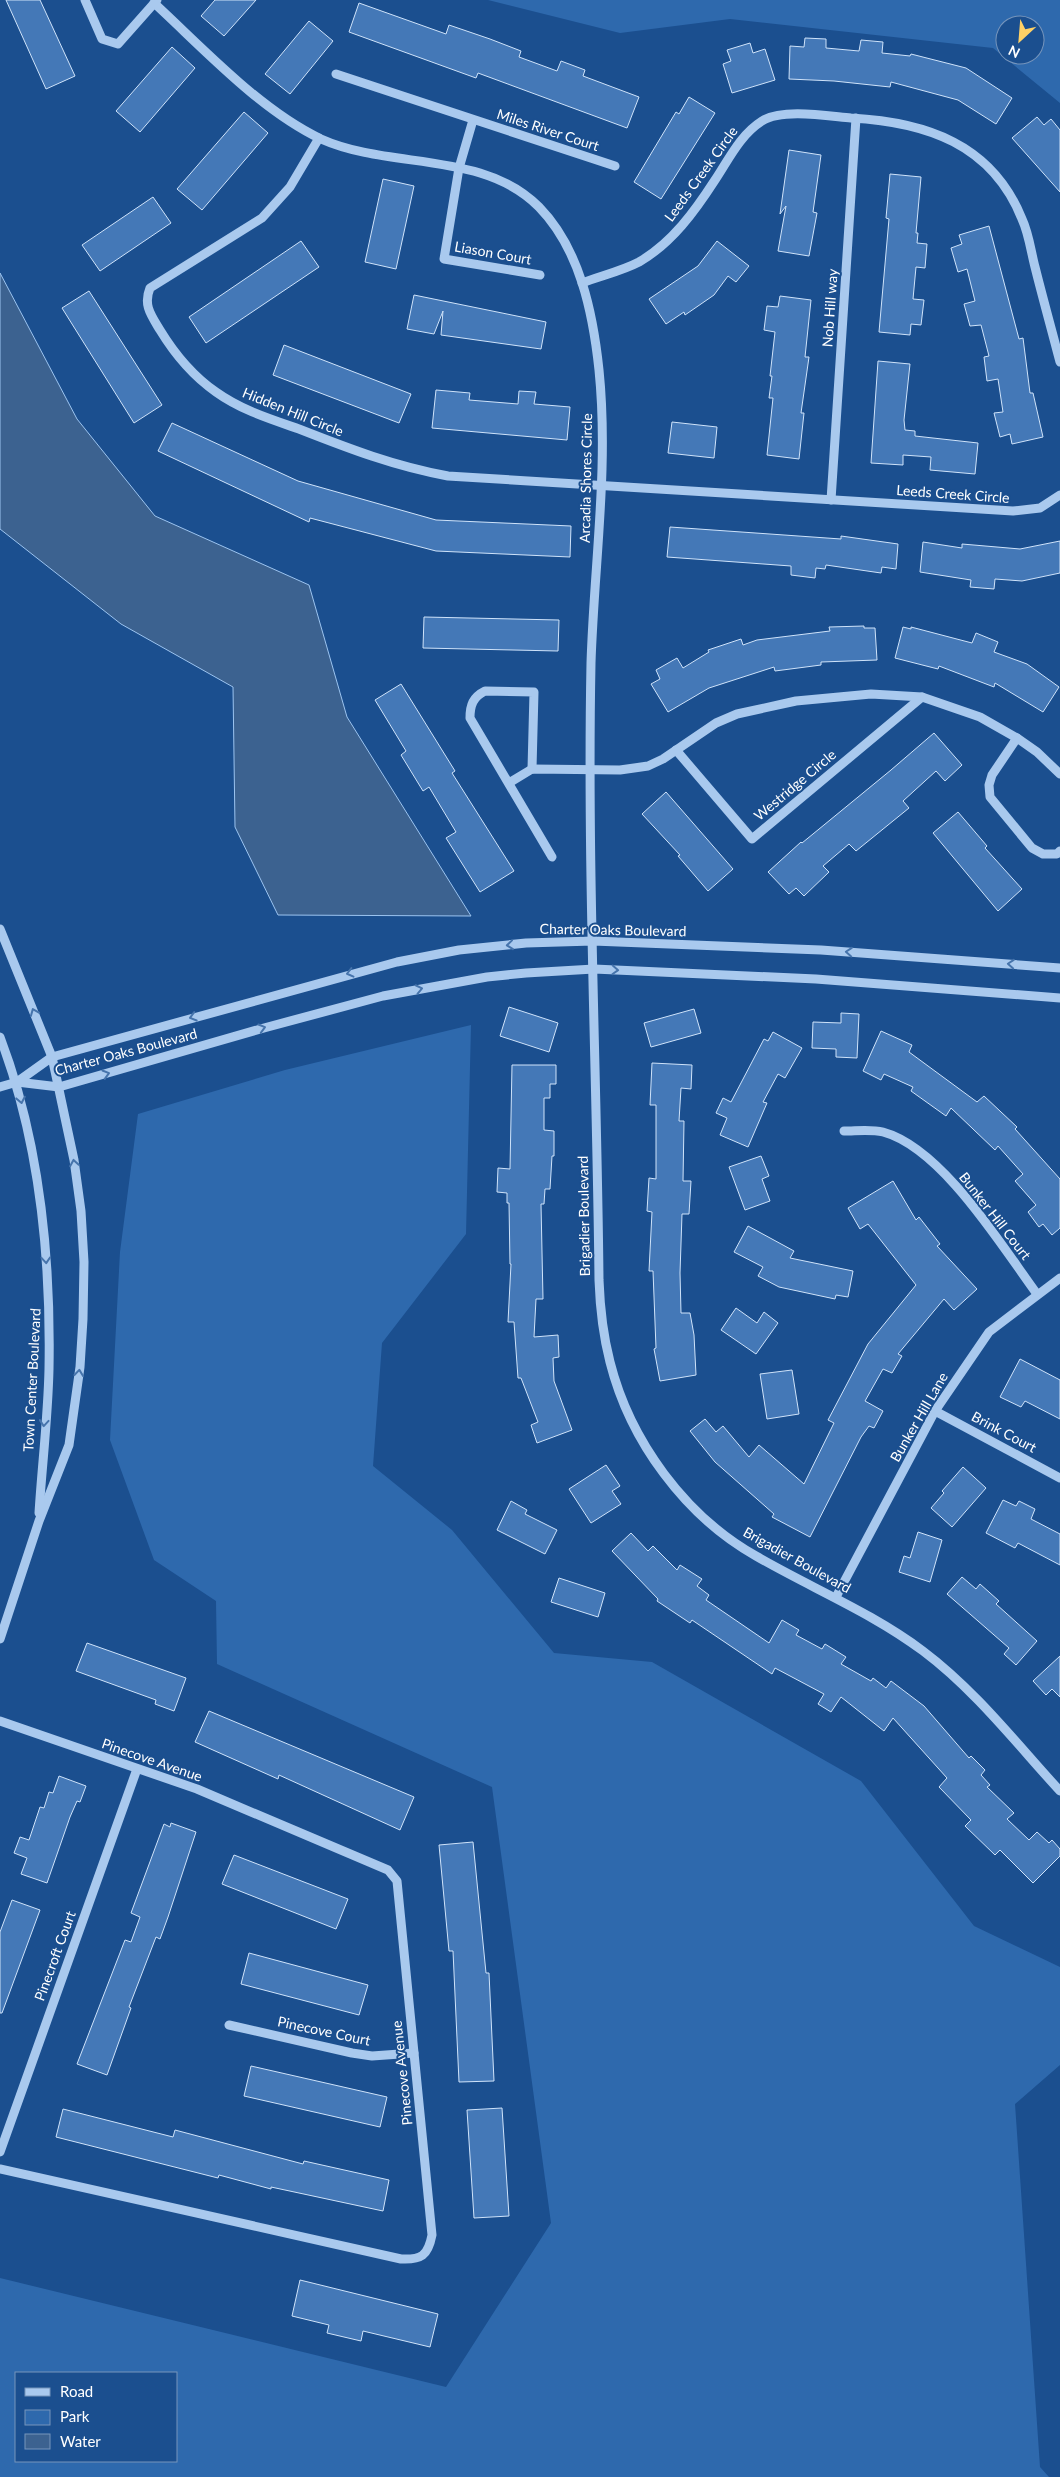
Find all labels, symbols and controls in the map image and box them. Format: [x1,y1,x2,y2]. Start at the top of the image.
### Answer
north arrow [995,15,1045,65]
text: N [1006,42,1023,62]
street label: Miles River Court [495,105,601,154]
street label: Leeds Creek Circle [660,123,741,225]
street label: Liason Court [453,237,533,268]
street label: Nob Hill way [818,267,841,348]
street label: Hidden Hill Circle [240,384,346,440]
street label: Arcadia Shores Circle [576,413,595,543]
street label: Leeds Creek Circle [896,481,1010,506]
street label: Westridge Circle [750,745,839,824]
street label: Charter Oaks Boulevard [540,920,686,939]
one-way arrow [505,939,513,950]
one-way arrow [845,947,853,958]
one-way arrow [1007,959,1015,970]
one-way arrow [612,965,620,975]
one-way arrow [345,967,354,978]
one-way arrow [415,984,424,994]
one-way arrow [30,1008,40,1017]
one-way arrow [190,1012,198,1022]
street label: Charter Oaks Boulevard [53,1024,199,1079]
one-way arrow [257,1024,265,1034]
one-way arrow [101,1069,109,1079]
one-way arrow [15,1096,25,1105]
street label: Brigadier Boulevard [574,1156,593,1276]
one-way arrow [69,1158,79,1167]
street label: Bunker Hill Court [956,1169,1035,1263]
one-way arrow [41,1257,52,1265]
street label: Town Center Boulevard [19,1308,44,1452]
one-way arrow [73,1369,84,1377]
street label: Bunker Hill Lane [886,1369,951,1465]
street label: Brink Court [969,1407,1040,1456]
one-way arrow [39,1419,50,1427]
street label: Brigadier Boulevard [740,1523,854,1596]
street label: Pinecove Avenue [100,1734,205,1785]
street label: Pinecroft Court [30,1909,79,2003]
street label: Pinecove Court [276,2012,372,2049]
street label: Pinecove Avenue [388,2020,415,2126]
legend [15,2372,178,2462]
text: Road [60,2382,93,2400]
text: Park [60,2407,90,2425]
text: Water [60,2432,101,2450]

